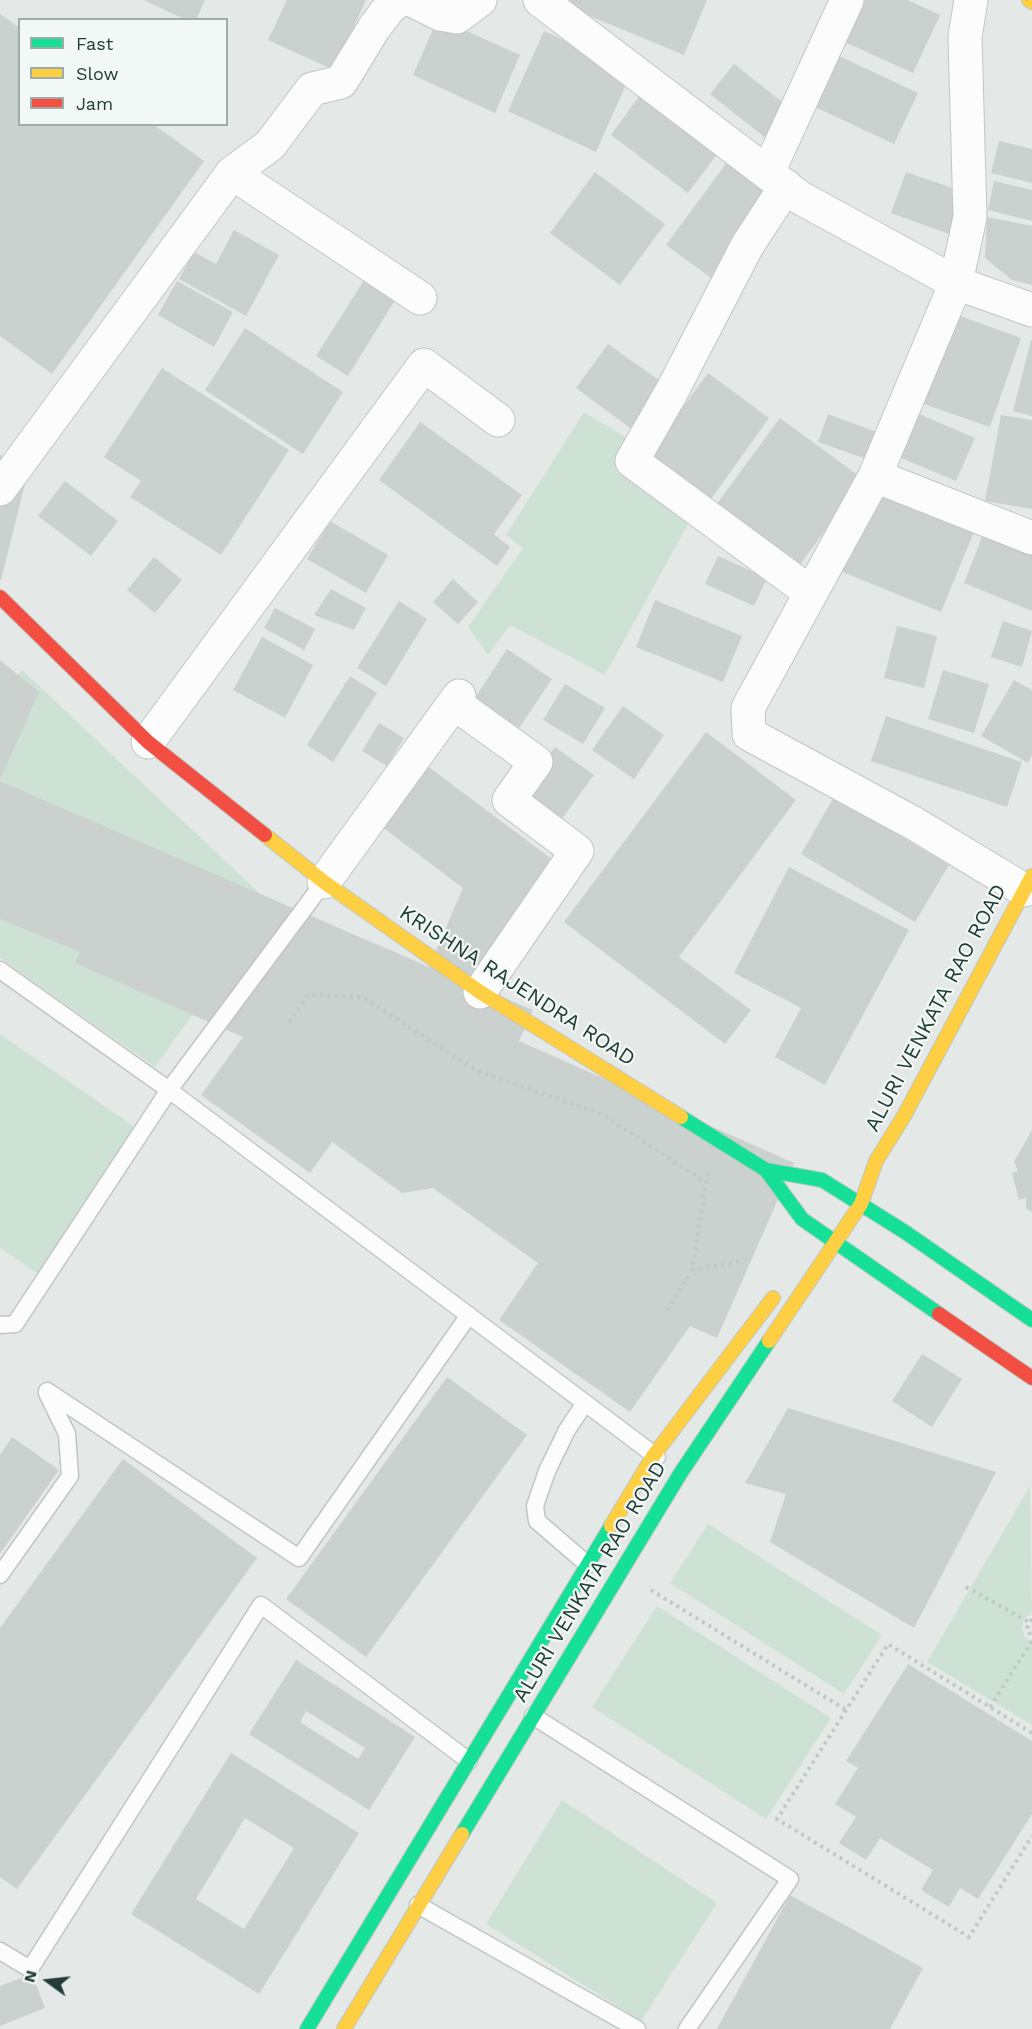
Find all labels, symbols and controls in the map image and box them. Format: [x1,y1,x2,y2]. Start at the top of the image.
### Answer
legend [18,18,228,126]
text: Fast [76,33,113,54]
text: Slow [76,63,119,84]
text: Jam [76,93,113,114]
street label: ALURI VENKATA RAO ROAD [860,880,1012,1136]
street label: KRISHNA RAJENDRA ROAD [394,900,640,1072]
street label: ALURI VENKATA RAO ROAD [508,1457,672,1707]
north arrow [18,1951,78,2011]
text: N [19,1968,41,1984]

